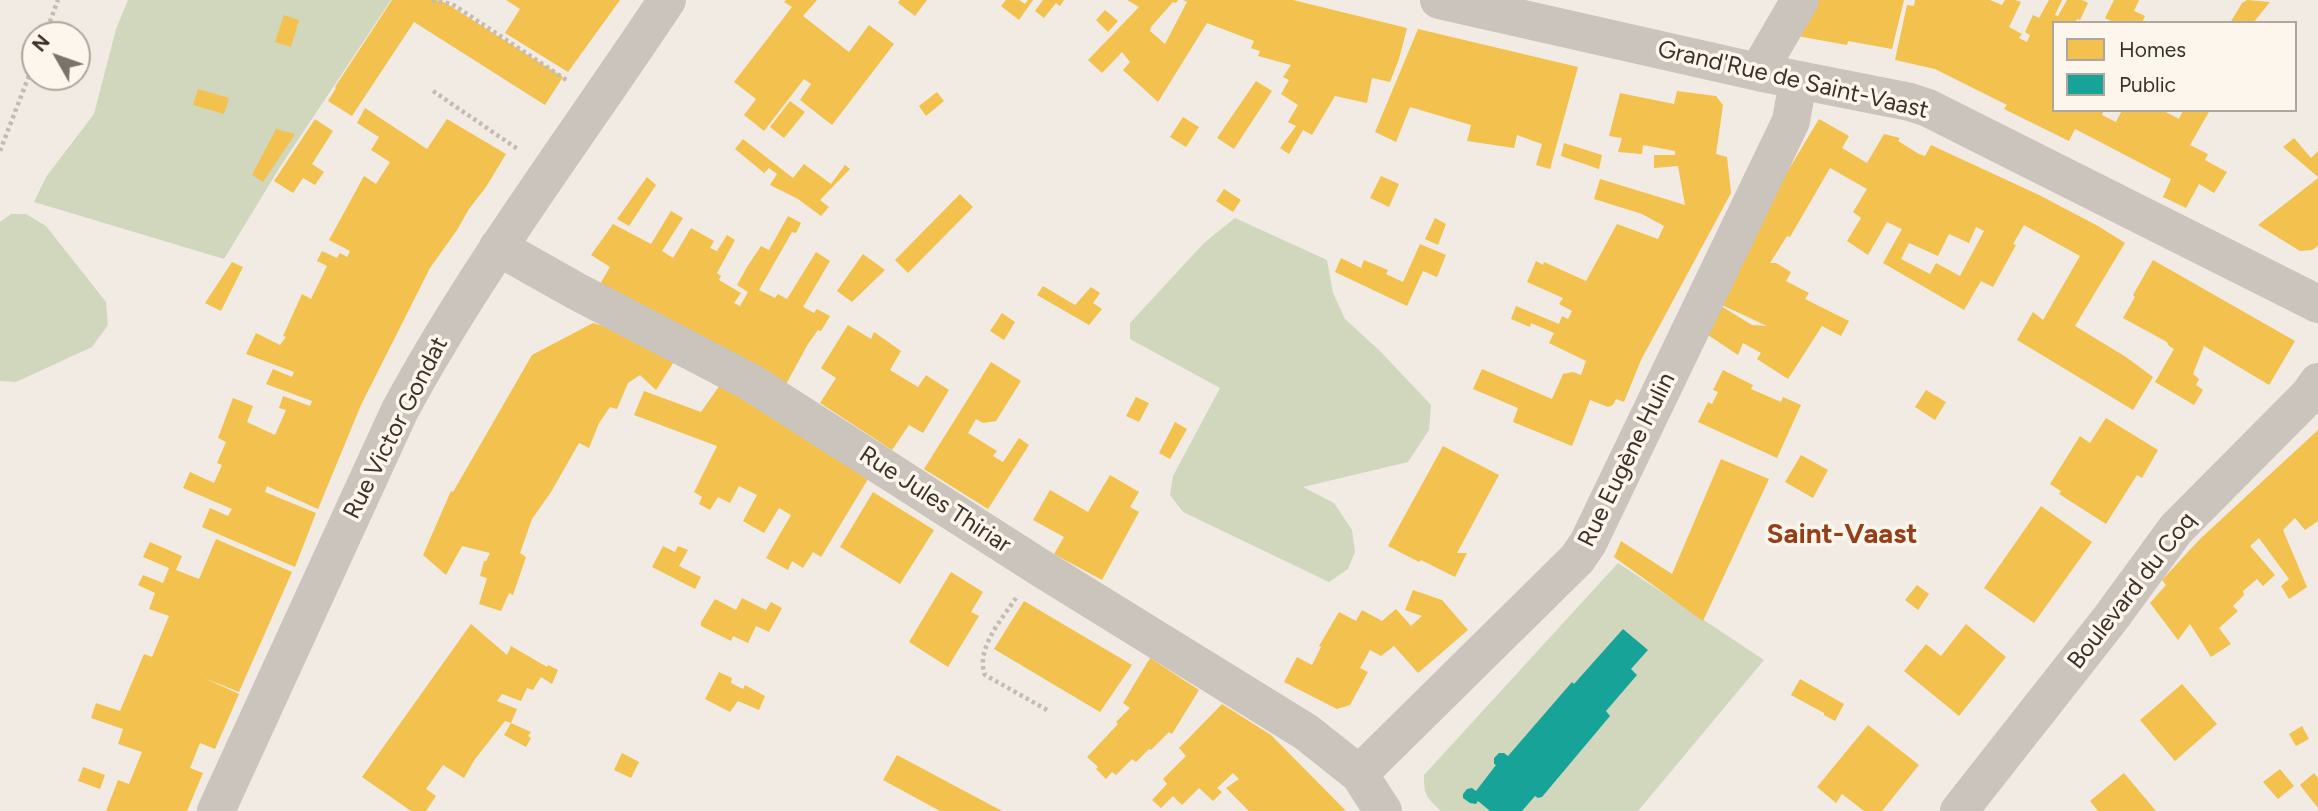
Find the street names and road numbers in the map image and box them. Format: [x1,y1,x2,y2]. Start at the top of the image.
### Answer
street label: Grand'Rue de Saint-Vaast [1655,35,1931,125]
street label: Rue Victor Gondat [338,332,454,524]
street label: Rue Eugène Hulin [1572,368,1682,552]
street label: Rue Jules Thiriar [854,440,1016,560]
street label: Boulevard du Coq [2062,507,2202,675]

